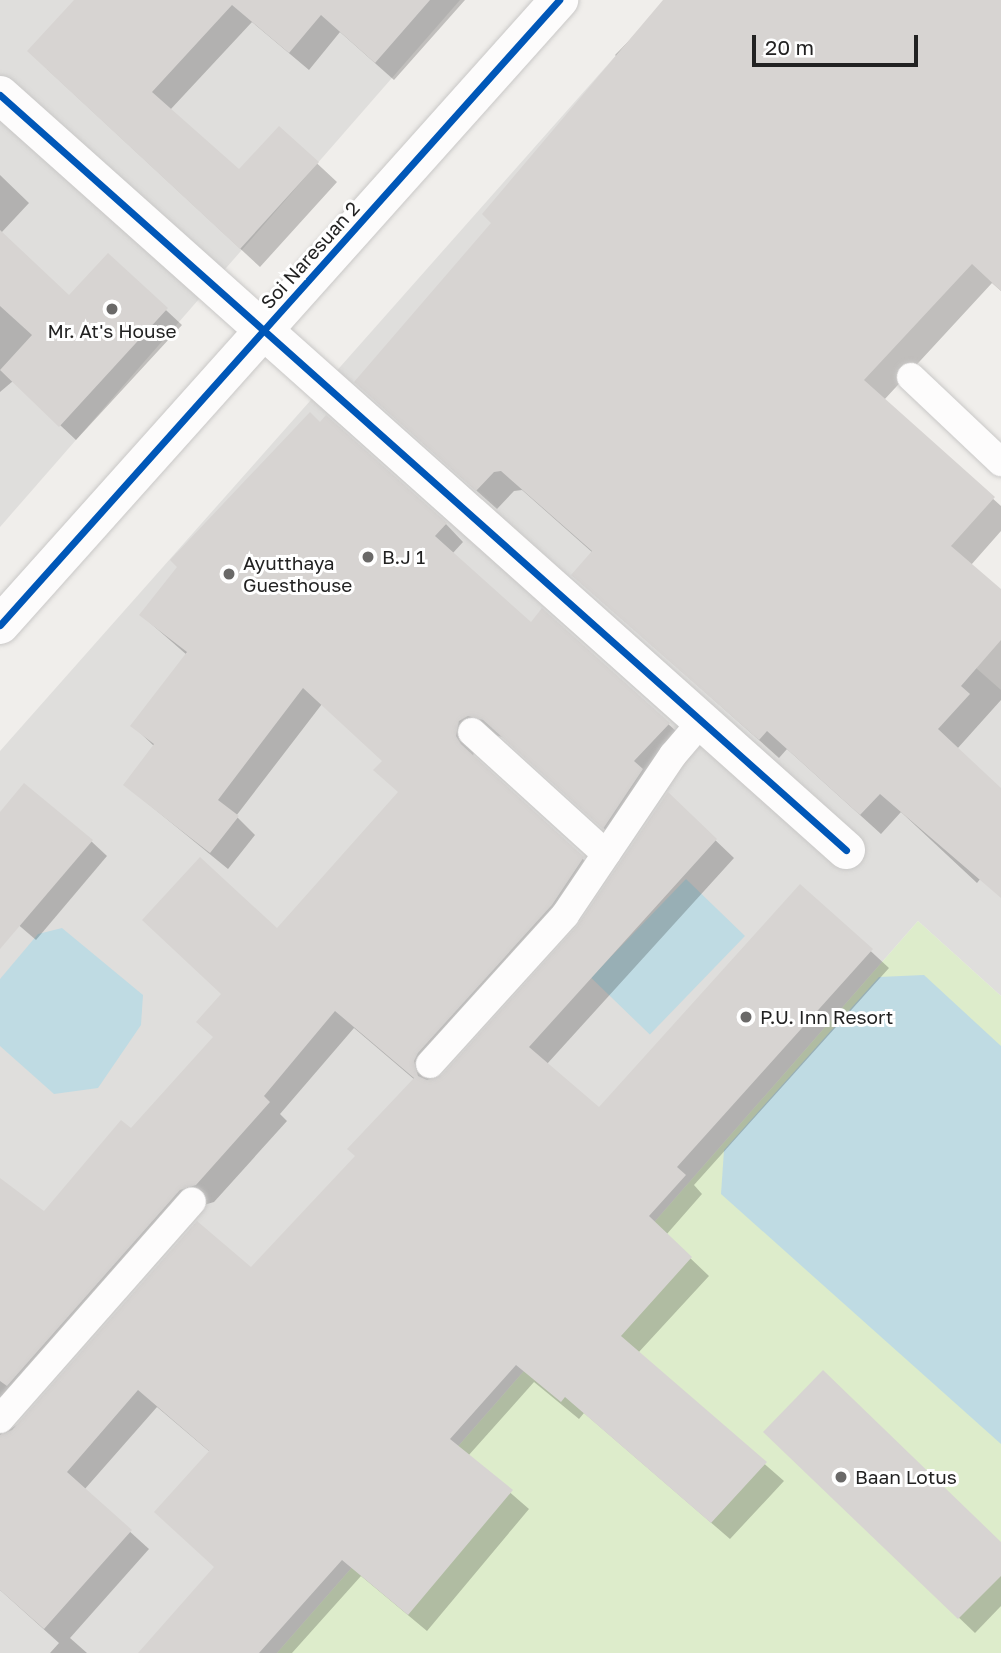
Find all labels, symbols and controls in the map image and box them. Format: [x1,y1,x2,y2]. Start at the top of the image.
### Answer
scale bar [756,21,922,65]
text: 20 m [765,34,814,60]
street label: Soi Naresuan 2 [256,197,364,313]
marker: Mr. At's House [104,301,120,317]
place label: Mr. At's House [47,320,177,342]
place label: B.J 1 [382,546,425,568]
marker: B.J 1 [360,549,376,565]
place label: Ayutthaya Guesthouse [243,552,352,596]
marker: Ayutthaya Guesthouse [221,566,237,582]
place label: P.U. Inn Resort [760,1006,893,1028]
marker: P.U. Inn Resort [738,1009,754,1025]
place label: Baan Lotus [855,1466,957,1488]
marker: Baan Lotus [833,1469,849,1485]

